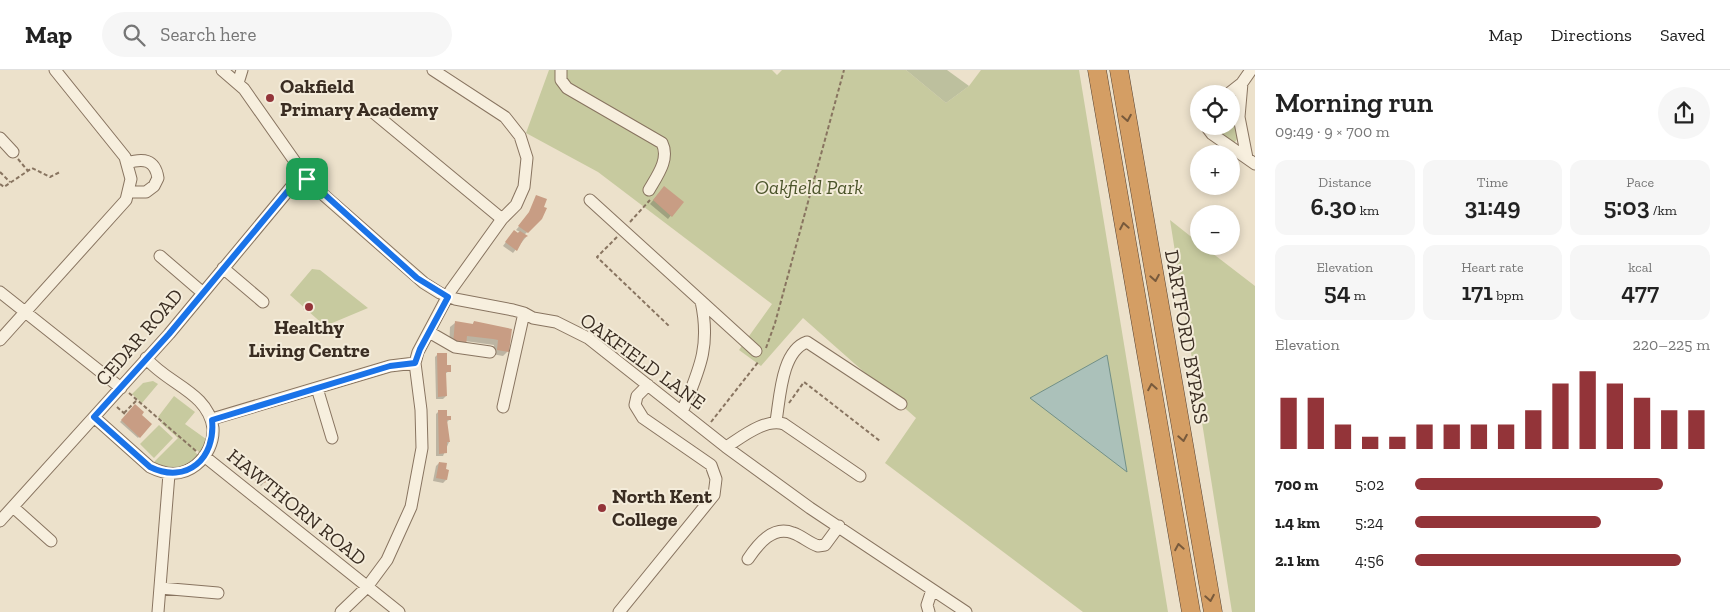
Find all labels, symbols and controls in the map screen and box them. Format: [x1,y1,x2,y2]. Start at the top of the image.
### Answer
search box [102,12,452,57]
text: Map [25,20,72,49]
icon: search [120,21,148,49]
text: Search here [160,23,257,46]
text: Map [1488,24,1523,46]
text: Directions [1551,24,1632,46]
text: Saved [1660,24,1705,46]
place label: Oakfield Primary Academy [280,74,439,121]
map controls [1190,85,1240,255]
button: locate [1190,85,1240,135]
text: Morning run [1275,86,1433,119]
button: share [1658,87,1710,139]
marker: Oakfield Primary Academy [264,92,276,104]
one-way arrow [1122,114,1132,122]
text: 09:49 · 9 × 700 m [1275,122,1390,141]
button: + [1190,145,1240,195]
pin [286,158,328,200]
icon: arrive [293,165,321,193]
text: Distance [1318,174,1371,191]
text: Time [1477,174,1508,191]
text: Pace [1626,174,1654,191]
park label: Oakfield Park [755,175,863,199]
text: 6.30 [1311,191,1357,221]
text: 31:49 [1464,191,1521,221]
text: 5:03 [1603,191,1650,221]
text: km [1357,202,1379,219]
text: /km [1650,202,1677,219]
button: − [1190,205,1240,255]
one-way arrow [1120,222,1130,231]
street label: DARTFORD BYPASS [1160,248,1214,426]
text: Elevation [1317,259,1373,276]
text: Heart rate [1461,259,1524,276]
text: kcal [1628,259,1652,276]
one-way arrow [1150,274,1160,283]
text: 54 [1324,276,1351,306]
text: 171 [1462,276,1493,306]
text: 477 [1621,276,1659,306]
street label: CEDAR ROAD [90,283,188,391]
text: m [1351,287,1366,304]
text: bpm [1493,287,1523,304]
marker: Healthy Living Centre [303,301,315,313]
street label: OAKFIELD LANE [576,307,710,415]
place label: Healthy Living Centre [248,315,370,362]
text: Elevation [1275,335,1340,354]
text: 220–225 m [1632,335,1710,354]
one-way arrow [1147,382,1157,391]
one-way arrow [1177,434,1187,443]
street label: HAWTHORN ROAD [223,444,371,570]
text: 700 m [1275,475,1318,494]
text: 5:02 [1355,475,1384,494]
place label: North Kent College [612,484,713,531]
marker: North Kent College [596,502,608,514]
text: 1.4 km [1275,513,1320,532]
text: 5:24 [1355,513,1384,532]
one-way arrow [1175,542,1185,551]
text: 2.1 km [1275,551,1320,570]
text: 4:56 [1355,551,1384,570]
one-way arrow [1205,594,1215,603]

